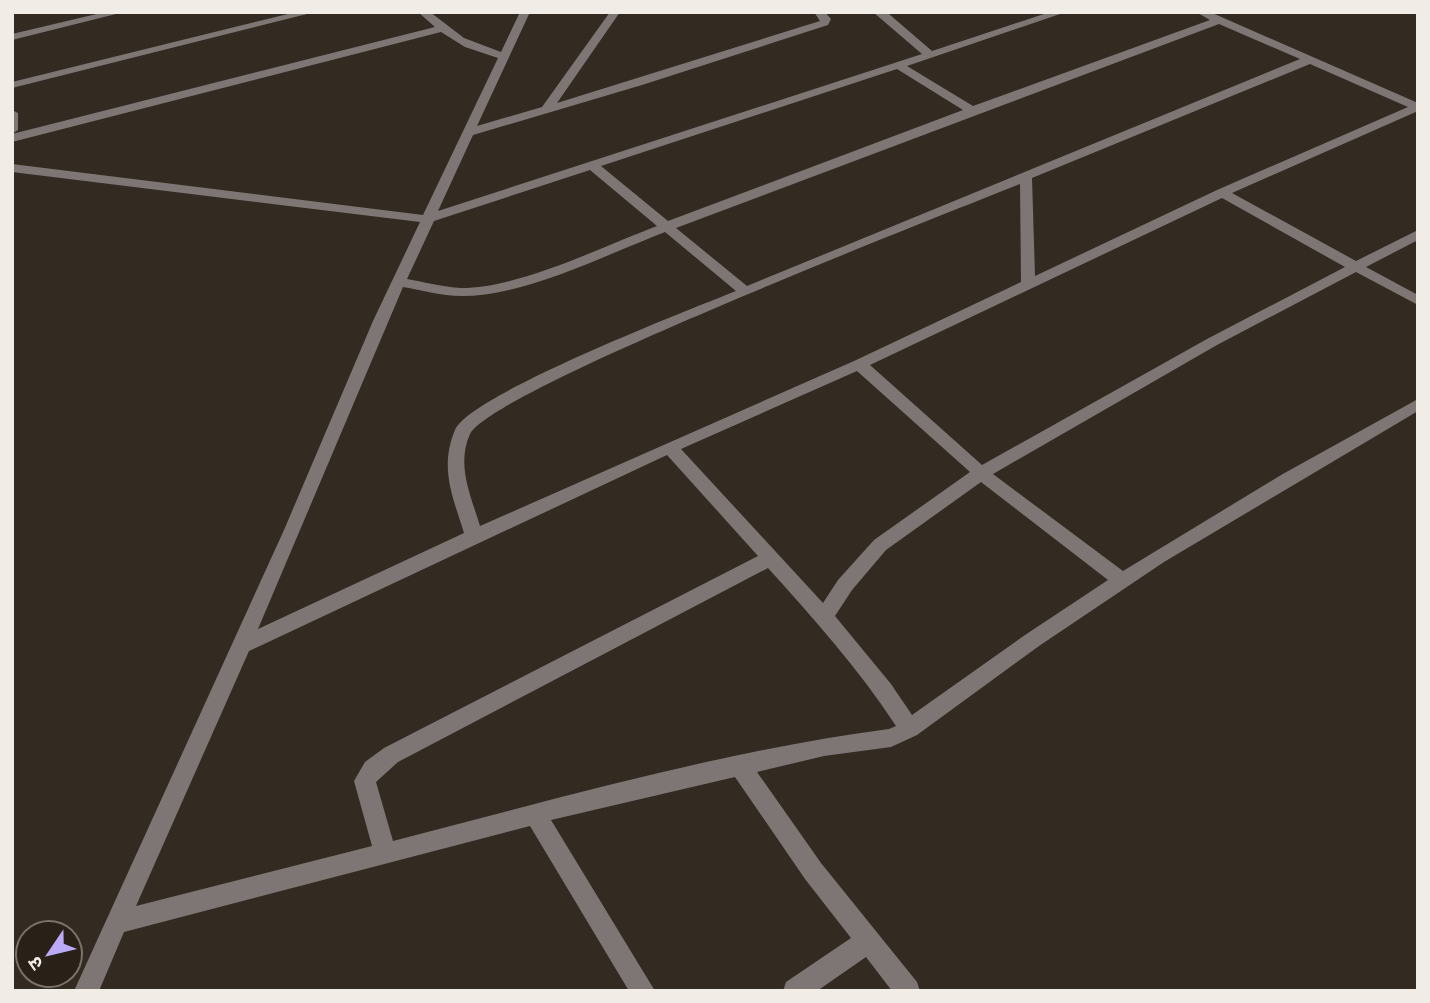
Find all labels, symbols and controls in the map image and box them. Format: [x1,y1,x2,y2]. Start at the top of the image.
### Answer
north arrow [14,919,84,989]
text: उ [22,951,49,975]

